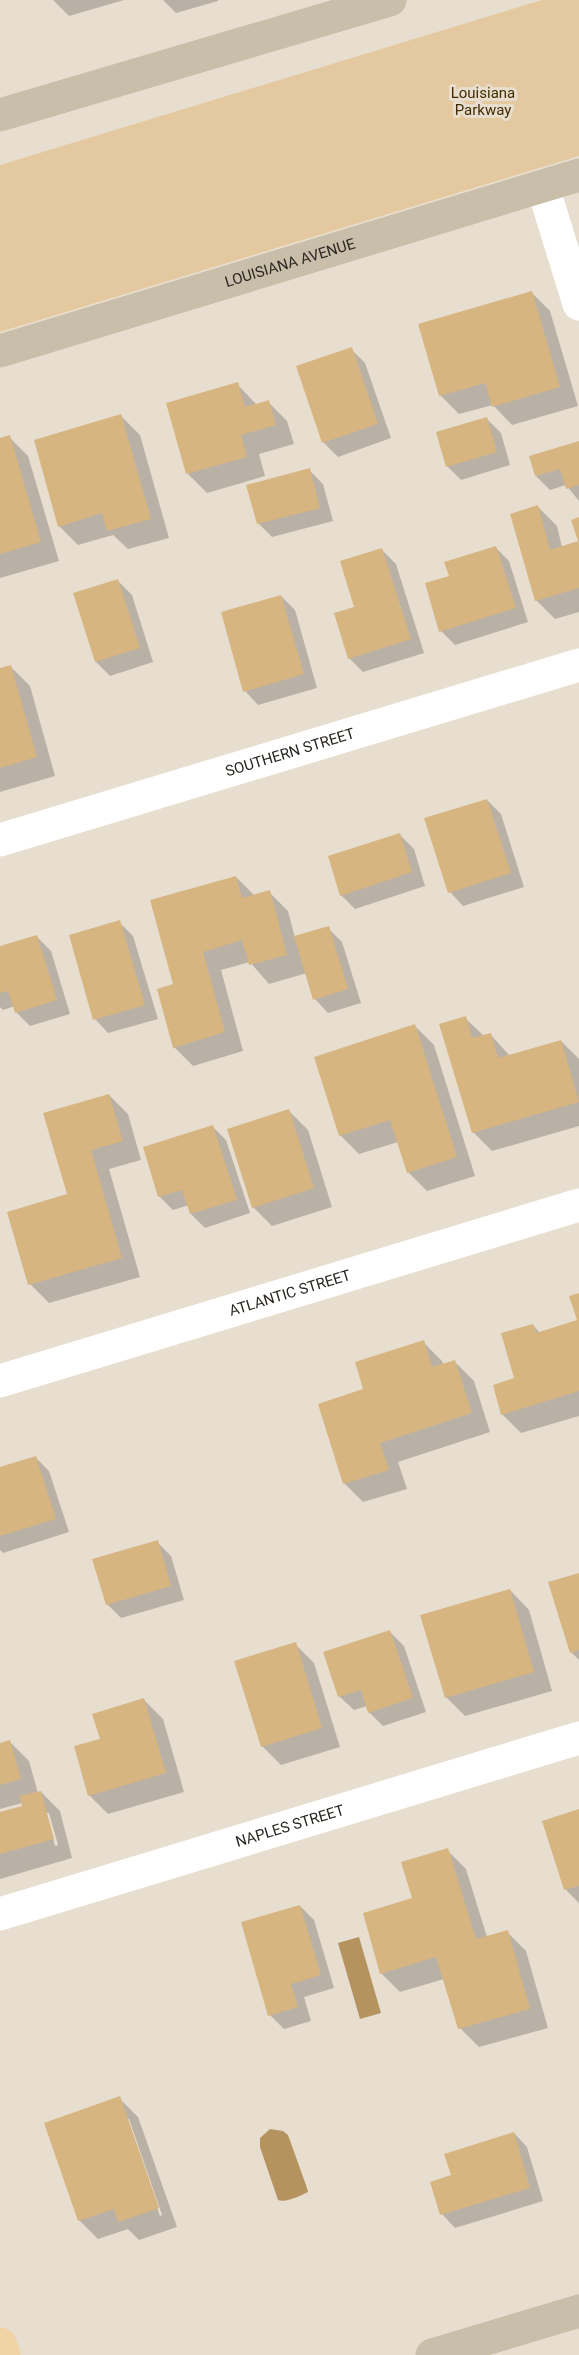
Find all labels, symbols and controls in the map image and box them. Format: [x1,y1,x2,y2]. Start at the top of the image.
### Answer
park label: Louisiana Parkway [451,84,515,119]
street label: LOUISIANA AVENUE [223,234,358,291]
street label: SOUTHERN STREET [223,724,357,780]
street label: ATLANTIC STREET [227,1266,353,1320]
street label: NAPLES STREET [233,1801,346,1851]

